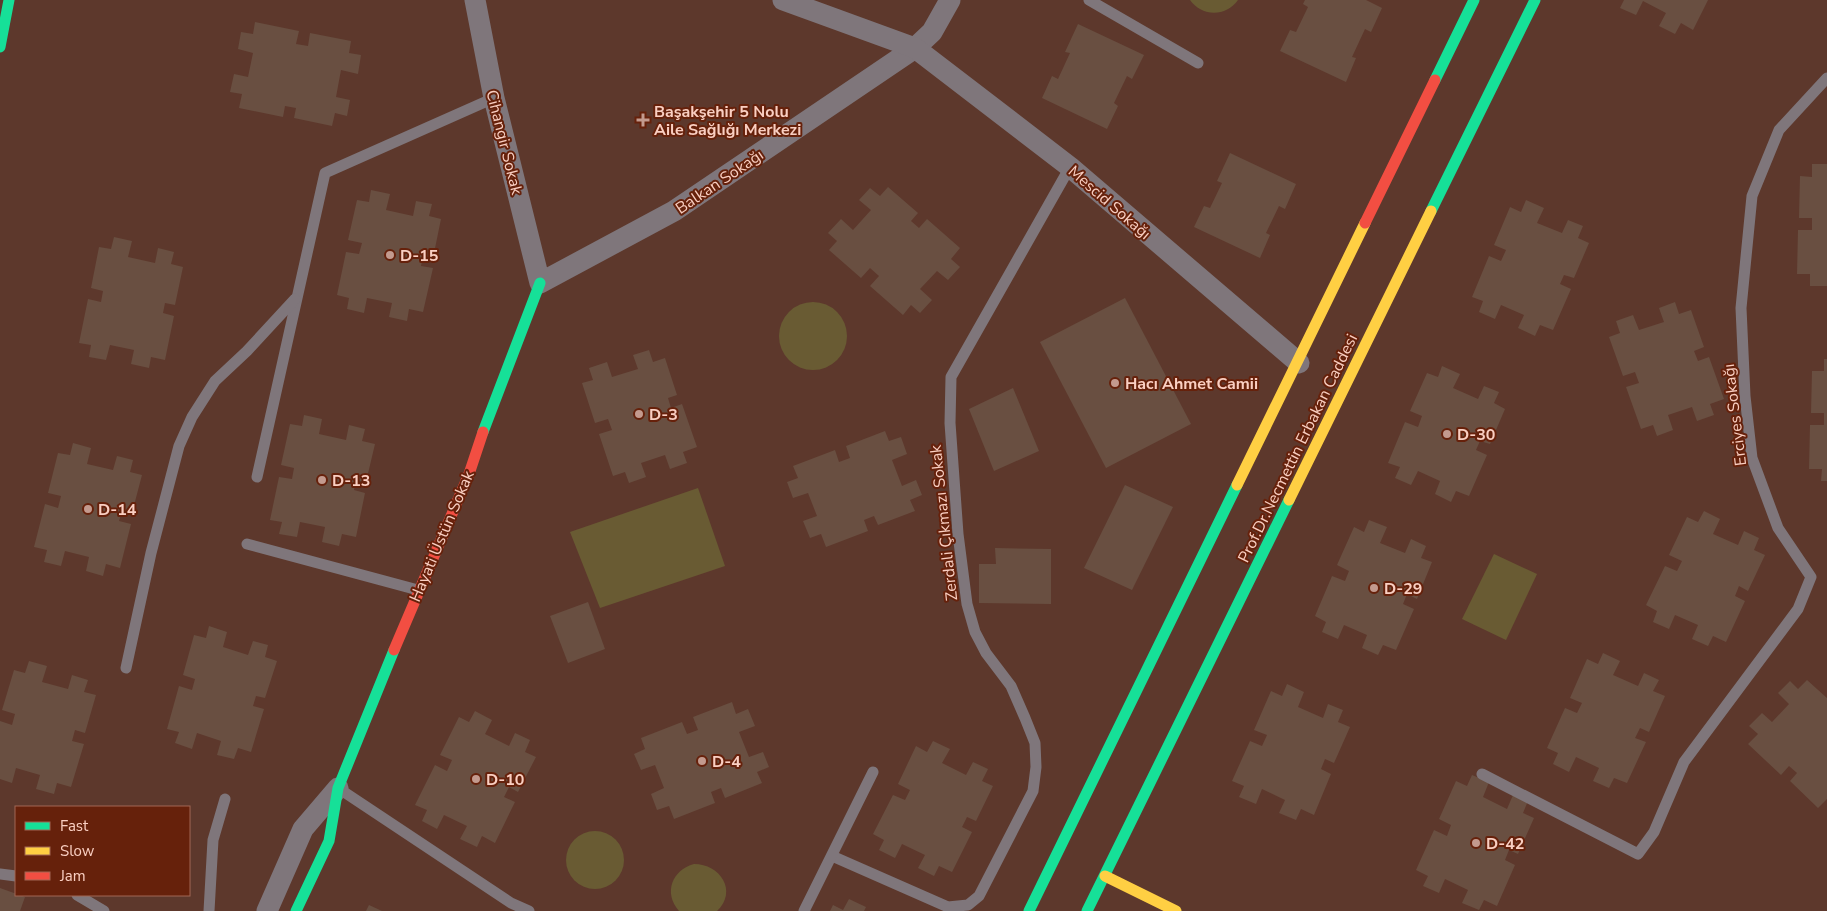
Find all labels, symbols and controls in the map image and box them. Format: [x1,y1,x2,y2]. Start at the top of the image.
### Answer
street label: Cihangir Sokak [480,88,528,198]
place label: Başakşehir 5 Nolu Aile Sağlığı Merkezi [654,101,801,141]
marker: Başakşehir 5 Nolu Aile Sağlığı Merkezi [636,113,650,127]
street label: Balkan Sokağı [671,144,768,219]
street label: Mescid Sokağı [1063,161,1155,245]
place label: D-15 [400,245,438,267]
marker: D-15 [384,249,396,261]
street label: Prof.Dr.Necmettin Erbakan Caddesi [1233,330,1363,566]
street label: Erciyes Sokağı [1718,363,1752,467]
place label: Hacı Ahmet Camii [1125,373,1258,395]
marker: Hacı Ahmet Camii [1109,377,1121,389]
place label: D-3 [649,404,678,426]
marker: D-3 [633,408,645,420]
place label: D-30 [1457,424,1495,446]
marker: D-30 [1441,428,1453,440]
street label: Zerdali Çıkmazı Sokak [925,443,963,602]
street label: Hayati Üstün Sokak [404,466,480,605]
place label: D-13 [332,470,370,492]
marker: D-13 [316,474,328,486]
place label: D-14 [98,499,137,521]
marker: D-14 [82,503,94,515]
place label: D-29 [1384,578,1422,600]
marker: D-29 [1368,582,1380,594]
place label: D-4 [712,751,741,773]
marker: D-4 [696,755,708,767]
place label: D-10 [486,769,524,791]
marker: D-10 [470,773,482,785]
legend [15,806,190,896]
text: Fast [60,816,89,836]
place label: D-42 [1486,833,1524,855]
marker: D-42 [1470,837,1482,849]
text: Slow [60,841,95,861]
text: Jam [59,866,86,886]

